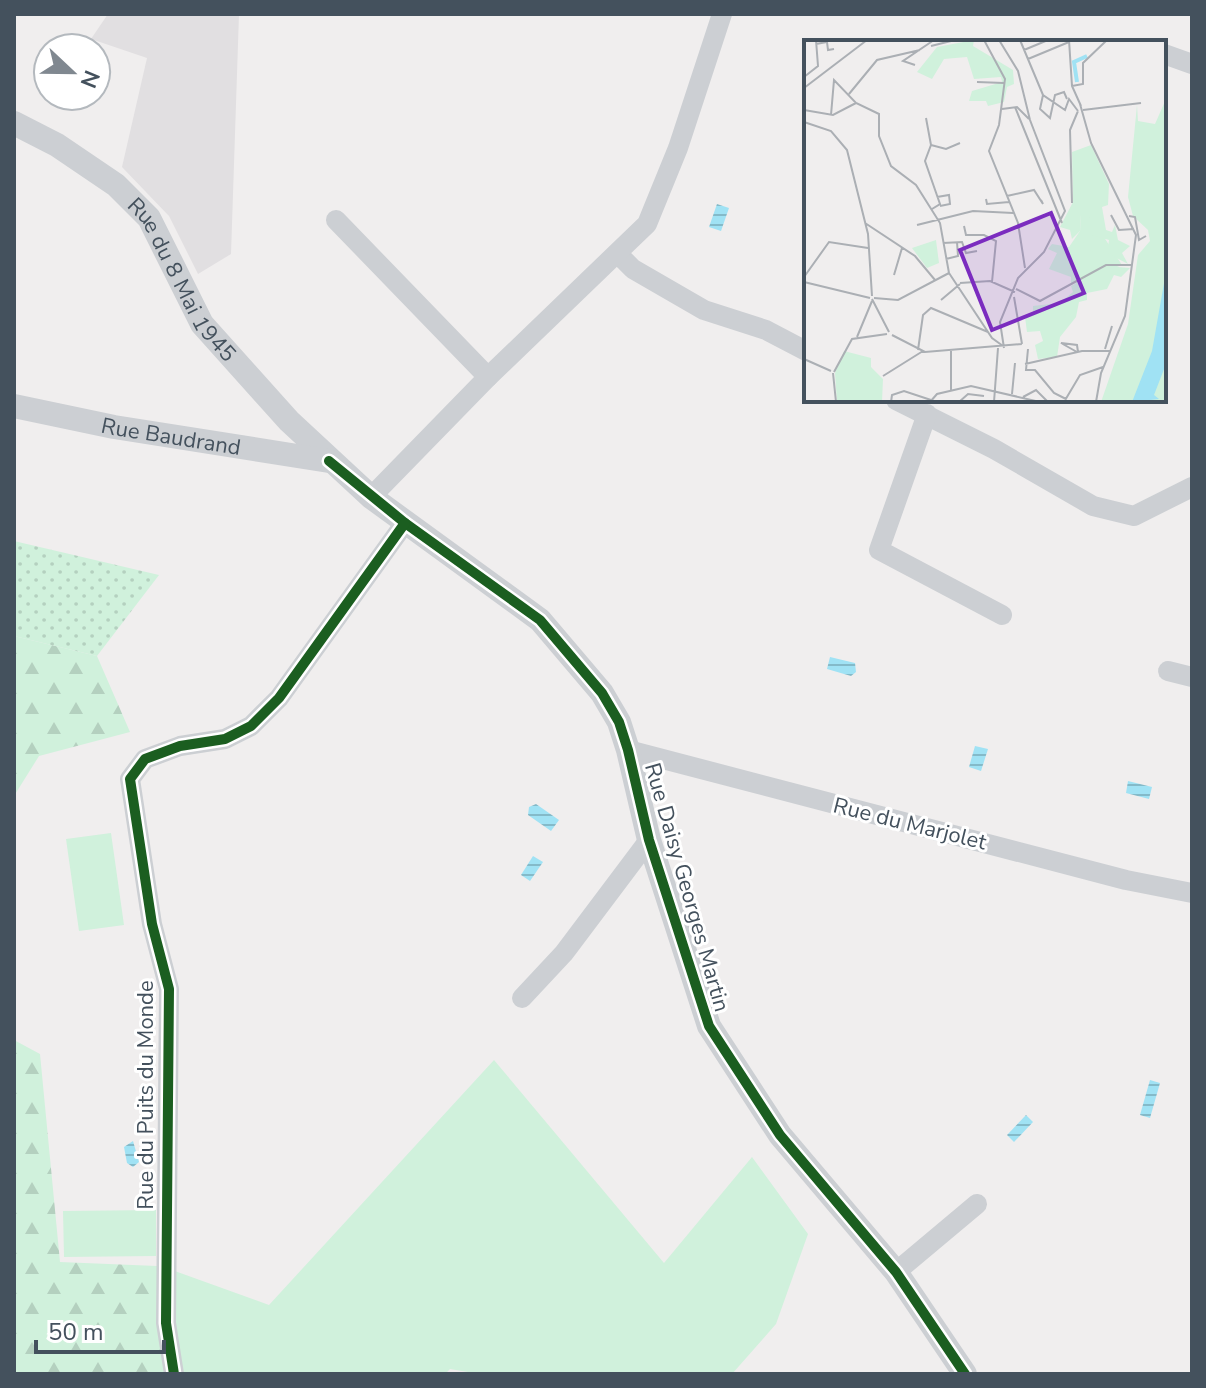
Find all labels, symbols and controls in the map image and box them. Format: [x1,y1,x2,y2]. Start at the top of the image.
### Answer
north arrow [32,32,112,112]
inset map [804,40,1166,402]
text: N [73,66,107,92]
street label: Rue du 8 Mai 1945 [120,191,243,368]
street label: Rue Baudrand [98,411,243,463]
street label: Rue Daisy Georges Martin [637,759,737,1015]
street label: Rue du Marjolet [830,790,990,858]
street label: Rue du Puits du Monde [131,980,161,1210]
scale bar [36,1304,164,1354]
text: 50 m [48,1316,104,1348]

